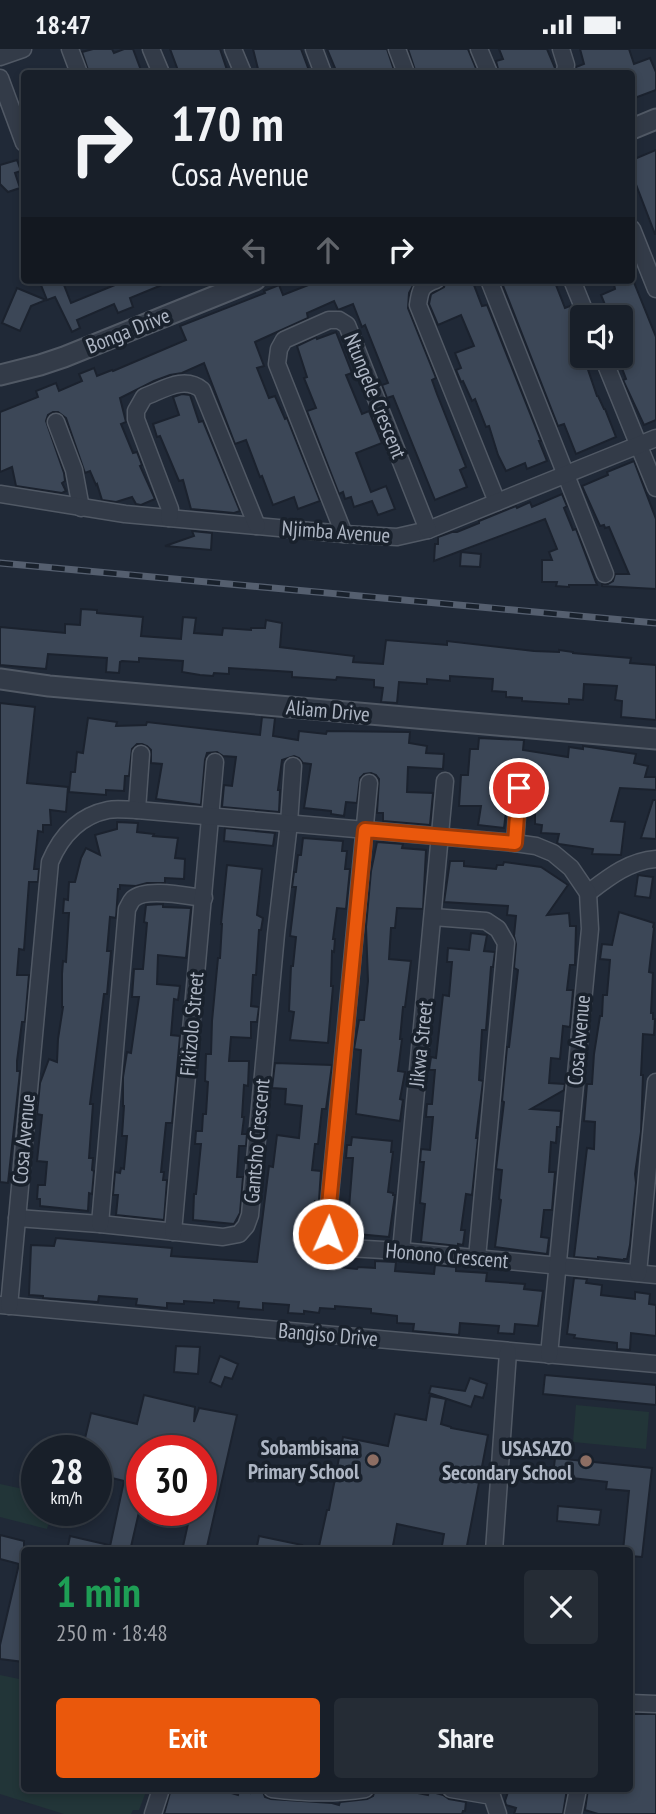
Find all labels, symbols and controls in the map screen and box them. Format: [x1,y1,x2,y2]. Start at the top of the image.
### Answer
text: 18:47 [35,8,91,41]
text: 170 m [171,91,284,155]
icon: right [56,98,147,189]
text: Cosa Avenue [171,153,309,195]
icon: left [236,231,274,269]
icon: ahead [309,231,347,269]
icon: right [382,231,420,269]
street label: Bonga Drive [82,301,174,360]
map controls [570,305,633,368]
button: sound [570,305,633,368]
street label: Ntungele Crescent [338,329,413,463]
street label: Njimba Avenue [281,514,391,549]
street label: Aliam Drive [285,693,371,728]
pin [489,758,549,818]
icon: arrive [500,769,538,807]
street label: Fikizolo Street [174,971,210,1077]
street label: Cosa Avenue [561,994,596,1086]
street label: Jikwa Street [402,999,438,1089]
street label: Gantsho Crescent [238,1077,275,1205]
street label: Cosa Avenue [6,1093,41,1185]
position arrow [291,1197,365,1271]
street label: Honono Crescent [385,1237,510,1274]
street label: Bangiso Drive [277,1317,379,1352]
place label: Sobambisana Primary School [248,1434,360,1485]
speed limit sign: 30 [126,1435,217,1526]
place label: USASAZO Secondary School [442,1435,573,1486]
text: 28 [50,1448,83,1494]
marker: Sobambisana Primary School [365,1452,381,1468]
marker: USASAZO Secondary School [578,1453,594,1469]
text: km/h [51,1486,82,1509]
text: 1 min [56,1564,141,1619]
button: close [524,1570,598,1644]
text: 250 m · 18:48 [56,1618,168,1647]
button: Exit [56,1698,320,1778]
button: Share [334,1698,598,1778]

